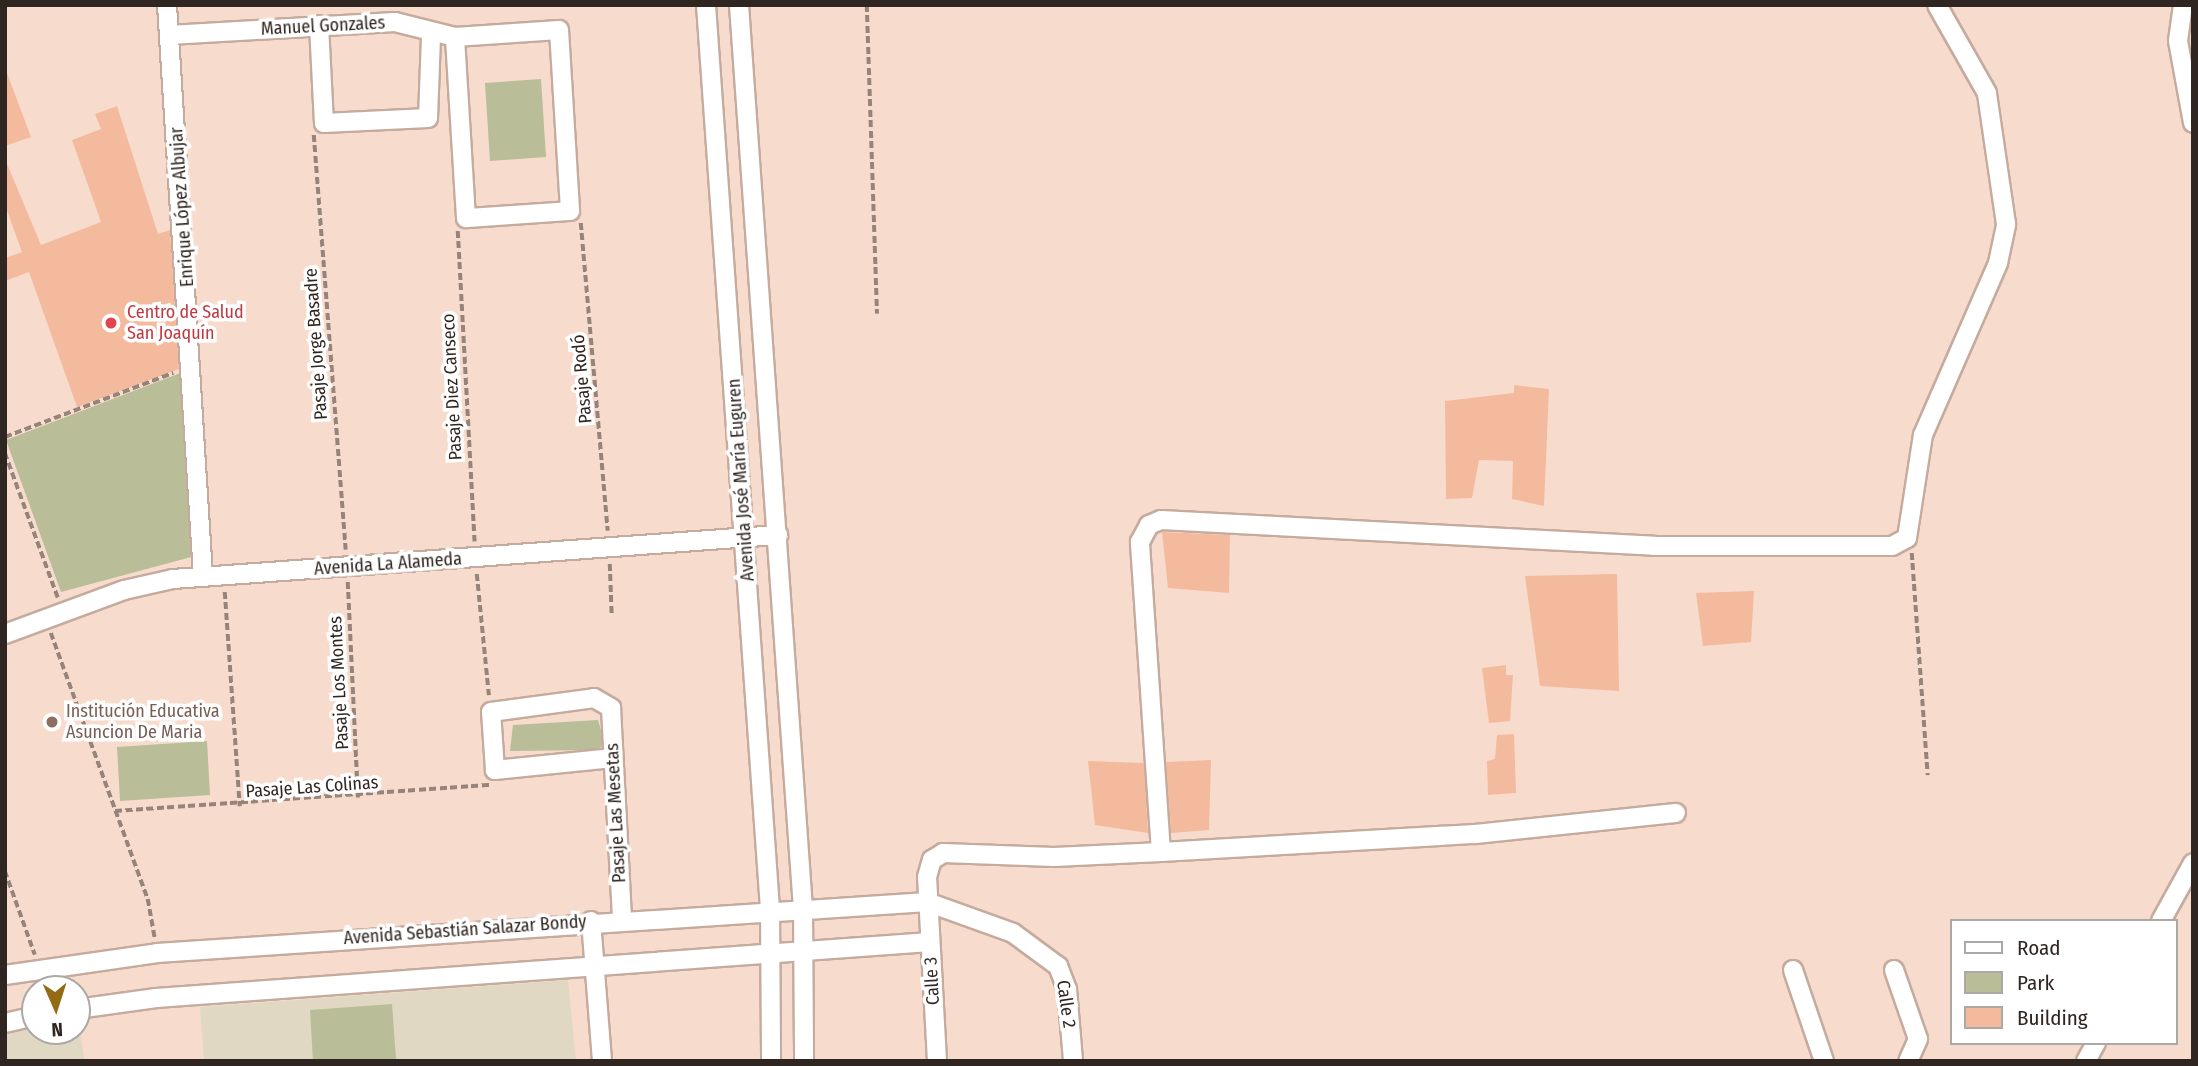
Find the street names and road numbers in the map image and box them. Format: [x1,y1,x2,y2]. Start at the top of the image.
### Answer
street label: Manuel Gonzales [260,12,386,40]
street label: Enrique López Albujar [166,126,198,288]
street label: Pasaje Jorge Basadre [300,267,332,421]
street label: Pasaje Diez Canseco [437,313,467,461]
street label: Pasaje Rodó [567,334,597,424]
street label: Avenida José María Euguren [723,378,759,582]
street label: Avenida La Alameda [313,548,463,580]
street label: Pasaje Los Montes [325,616,353,750]
street label: Pasaje Las Mesetas [602,743,630,883]
street label: Pasaje Las Colinas [245,772,379,802]
street label: Avenida Sebastián Salazar Bondy [343,911,587,949]
street label: Calle 3 [920,956,944,1006]
street label: Calle 2 [1052,979,1080,1029]

